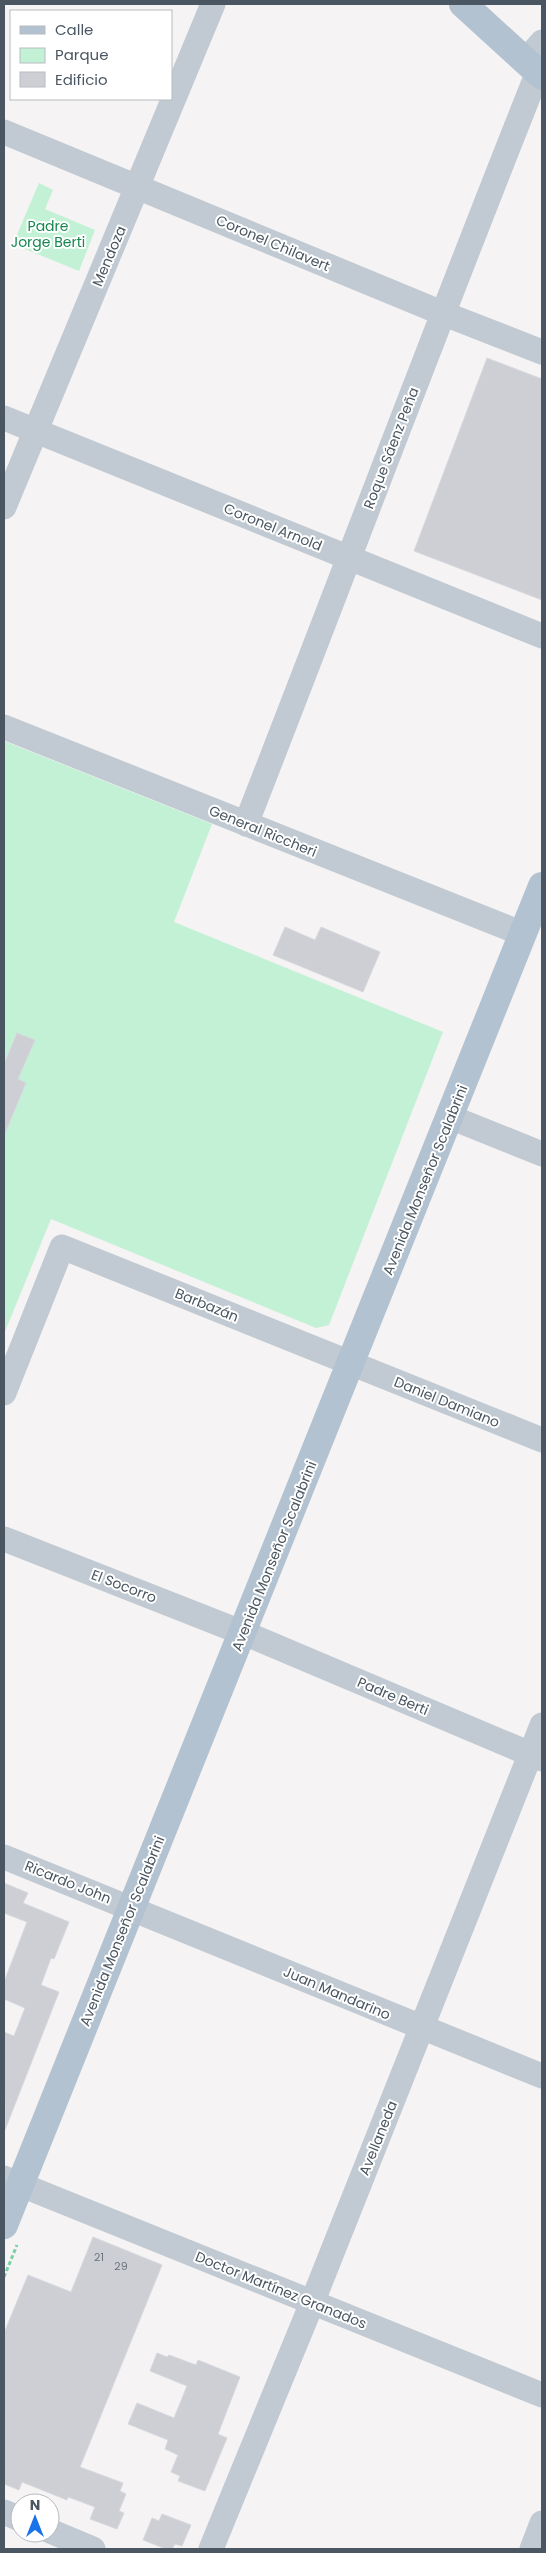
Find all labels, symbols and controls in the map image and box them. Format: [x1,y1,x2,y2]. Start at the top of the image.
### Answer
legend [10,10,172,100]
text: Calle [55,19,93,40]
text: Parque [55,44,108,65]
text: Edificio [55,69,108,90]
street label: Coronel Chilavert [213,210,333,276]
park label: Padre Jorge Berti [11,216,85,252]
street label: Mendoza [87,223,131,289]
street label: Roque Sáenz Peña [359,384,423,512]
street label: Coronel Arnold [221,498,325,556]
street label: General Riccheri [206,800,320,862]
street label: Avenida Monseñor Scalabrini [378,1082,472,1278]
street label: Barbazán [172,1283,242,1327]
street label: Daniel Damiano [391,1372,503,1432]
street label: Avenida Monseñor Scalabrini [227,1458,321,1654]
street label: El Socorro [88,1564,160,1608]
street label: Padre Berti [354,1672,432,1720]
street label: Avenida Monseñor Scalabrini [75,1833,169,2029]
street label: Ricardo John [22,1856,114,1908]
street label: Juan Mandarino [280,1961,394,2025]
street label: Avellaneda [354,2098,402,2178]
street label: Doctor Martínez Granados [192,2246,370,2334]
house number: 21 [94,2249,104,2265]
house number: 29 [114,2258,128,2274]
north arrow [10,2493,60,2543]
text: N [30,2495,40,2515]

